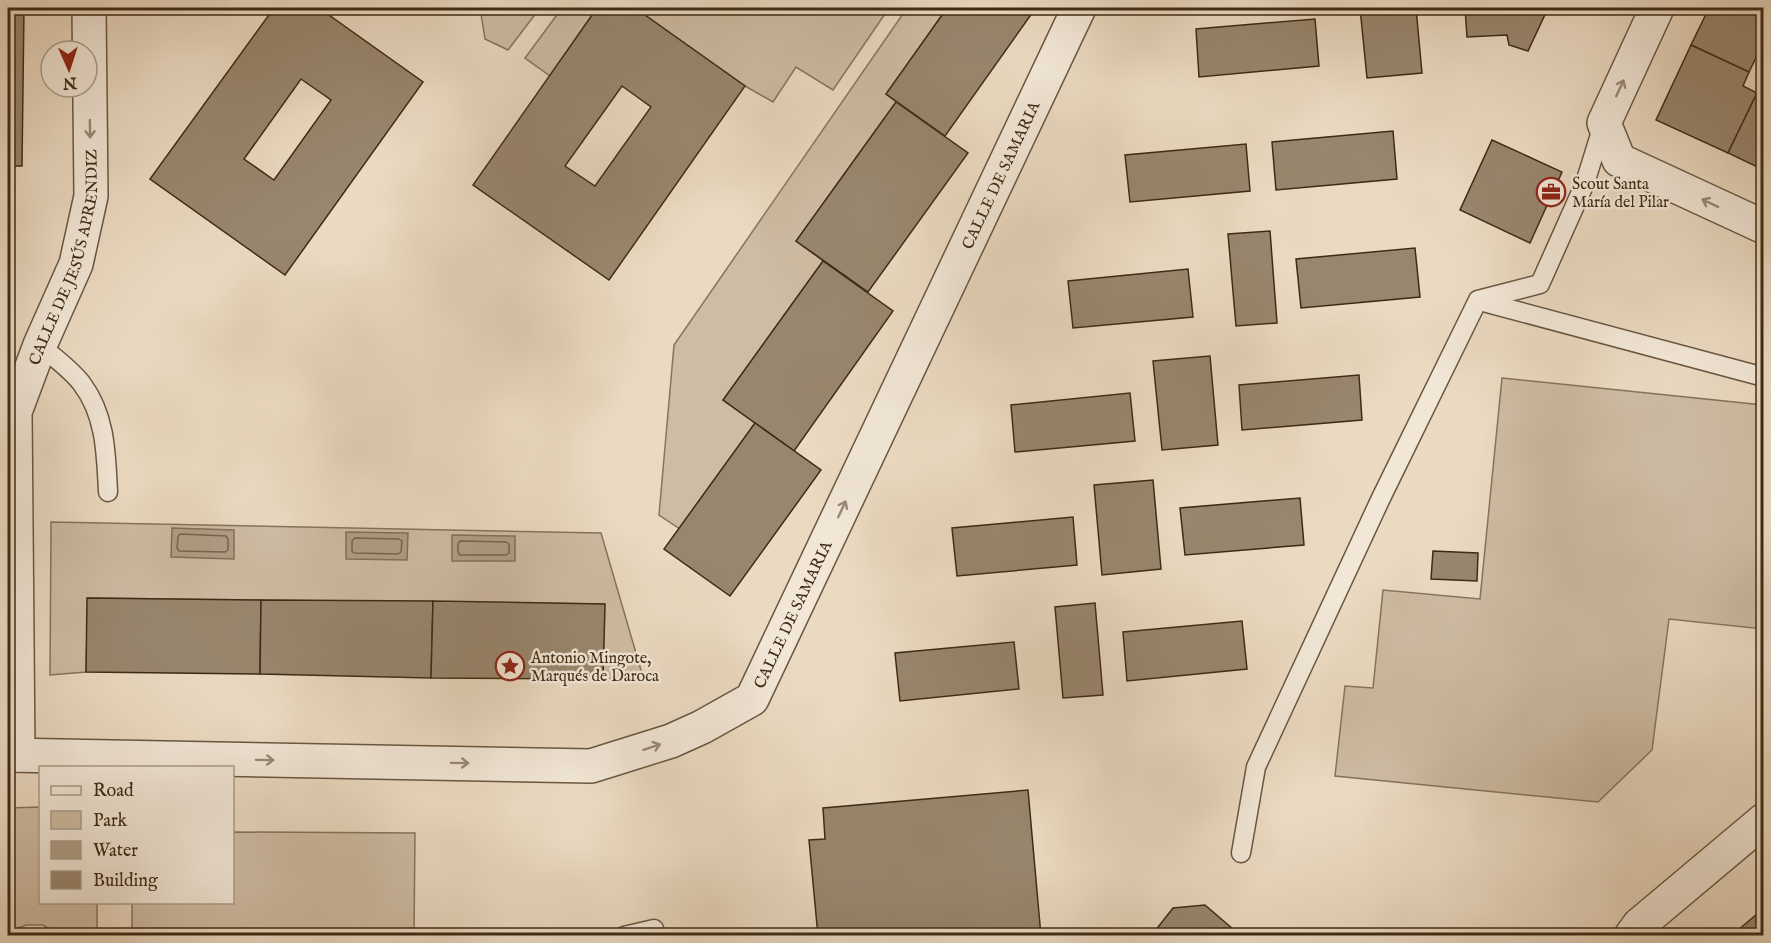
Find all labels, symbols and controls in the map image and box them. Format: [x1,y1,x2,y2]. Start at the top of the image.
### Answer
north arrow [39,39,99,99]
text: N [62,72,78,92]
one-way arrow [1615,79,1626,97]
street label: CALLE DE SAMARIA [958,97,1046,253]
one-way arrow [85,118,96,138]
street label: CALLE DE JESÚS APRENDIZ [25,149,103,368]
place label: Scout Santa María del Pilar [1572,175,1669,213]
office icon: Scout Santa María del Pilar [1535,176,1567,208]
one-way arrow [1702,196,1720,208]
one-way arrow [836,500,848,518]
street label: CALLE DE SAMARIA [750,537,838,692]
place label: Antonio Mingote, Marqués de Daroca [530,649,659,687]
place icon: Antonio Mingote, Marqués de Daroca [494,650,526,682]
one-way arrow [642,740,661,751]
one-way arrow [255,754,275,765]
one-way arrow [450,758,470,769]
legend [39,766,234,904]
text: Road [93,780,134,803]
text: Park [93,810,128,833]
text: Water [93,840,138,863]
text: Building [93,870,158,893]

